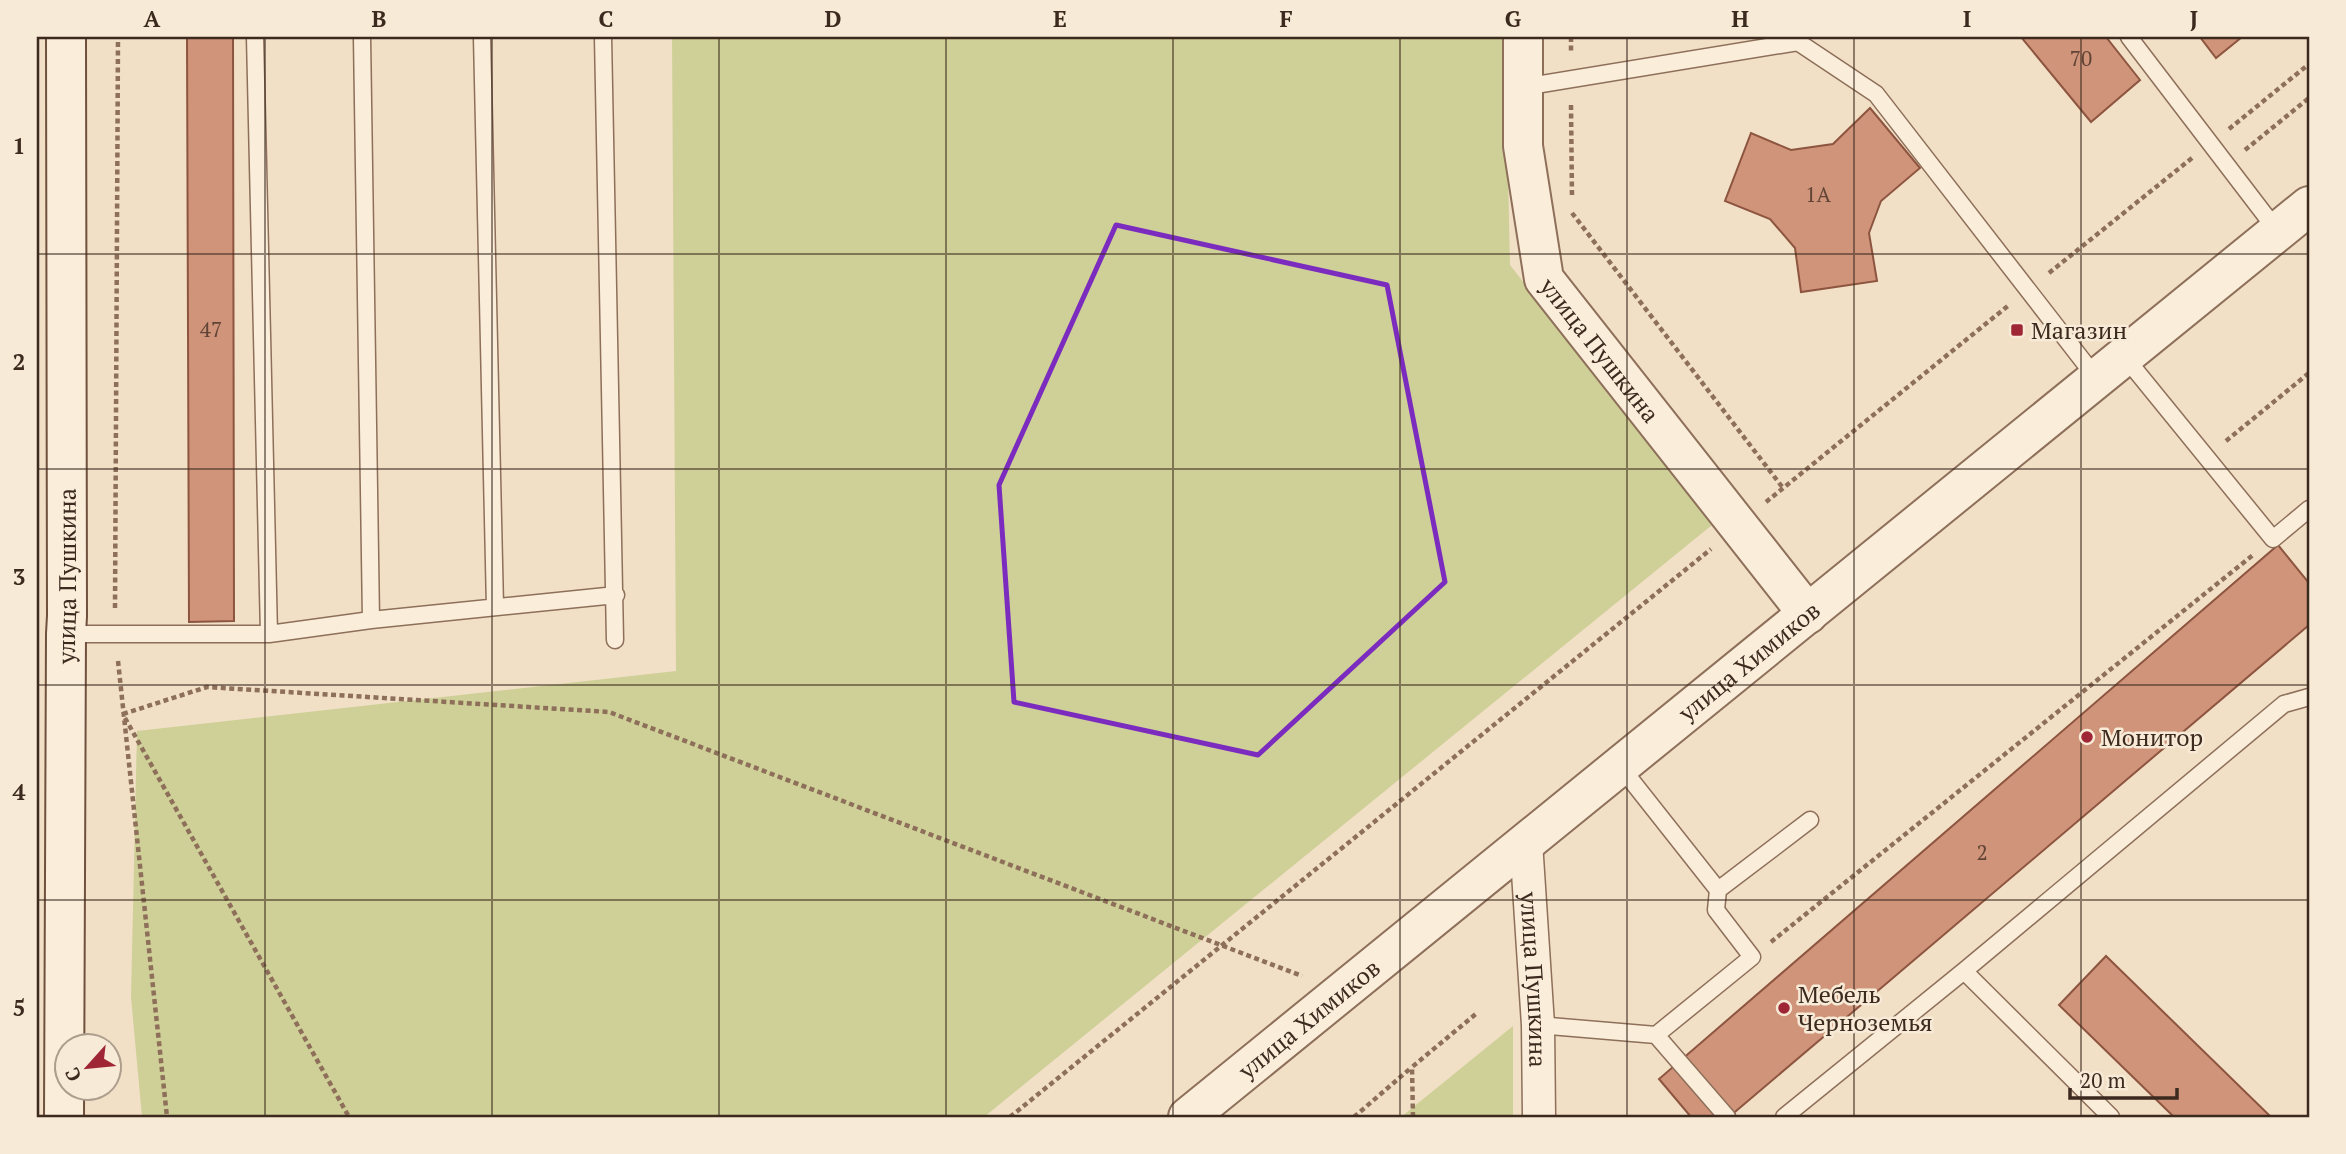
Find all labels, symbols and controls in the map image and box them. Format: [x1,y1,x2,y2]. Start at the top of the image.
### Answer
text: A [144,3,161,34]
text: B [372,3,387,34]
text: C [599,3,614,34]
text: D [825,3,842,34]
text: E [1053,3,1067,34]
text: F [1279,3,1293,34]
text: G [1505,3,1522,34]
text: H [1731,3,1749,34]
text: I [1963,3,1971,34]
text: J [2190,3,2198,34]
house number: 70 [2070,44,2092,72]
text: 1 [13,130,26,161]
house number: 1А [1805,180,1831,208]
street label: улица Пушкина [1532,270,1667,429]
place label: Магазин [2031,314,2127,346]
house number: 47 [200,315,222,343]
marker: Магазин [2009,322,2025,338]
text: 2 [13,346,26,377]
street label: улица Пушкина [50,488,83,665]
text: 3 [13,561,26,592]
street label: улица Химиков [1671,594,1827,729]
place label: Монитор [2101,721,2203,753]
marker: Монитор [2079,729,2095,745]
text: 4 [13,776,26,807]
house number: 2 [1976,838,1988,866]
street label: улица Пушкина [1513,890,1554,1068]
street label: улица Химиков [1231,951,1387,1086]
place label: Мебель Черноземья [1798,978,1932,1038]
text: 5 [13,992,26,1023]
marker: Мебель Черноземья [1776,1000,1792,1016]
north arrow [52,1032,122,1102]
scale bar [2070,1056,2176,1100]
text: С [58,1064,86,1086]
text: 20 m [2080,1066,2126,1094]

